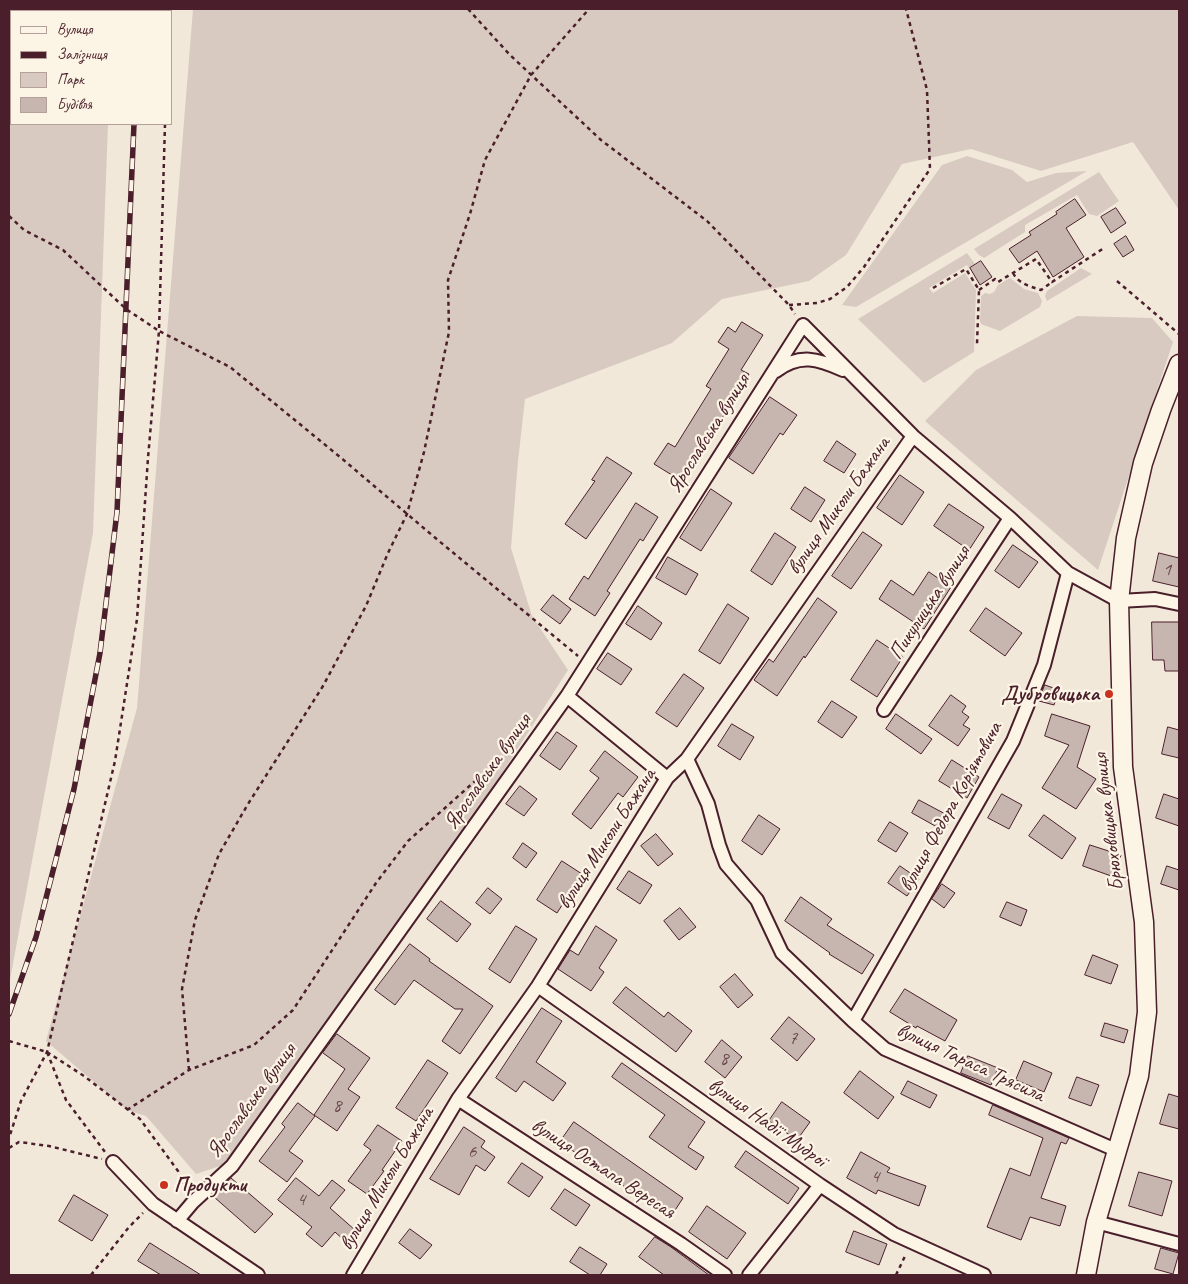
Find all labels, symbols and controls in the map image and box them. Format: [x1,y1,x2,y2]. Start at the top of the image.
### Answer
legend [10,10,172,125]
text: Вулиця [57,20,93,39]
text: Залізниця [57,45,107,64]
text: Парк [57,70,84,89]
text: Будівля [57,95,92,114]
street label: Ярославська вулиця [662,370,756,498]
street label: вулиця Миколи Бажана [782,432,896,580]
street label: Пикулицька вулиця [884,541,976,665]
house number: 1 [1163,559,1171,581]
place label: Дубровицька [1001,681,1099,707]
marker: Дубровицька [1103,688,1115,700]
street label: Ярославська вулиця [439,709,537,835]
street label: вулиця Федора Коріятовича [894,718,1008,896]
street label: Брюховицька вулиця [1088,752,1130,892]
street label: вулиця Миколи Бажана [552,764,662,914]
street label: вулиця Тараса Трясила [892,1018,1048,1108]
house number: 7 [789,1028,797,1050]
street label: Ярославська вулиця [202,1039,302,1163]
house number: 8 [720,1048,728,1070]
street label: вулиця Надії Мудрої [703,1073,831,1173]
house number: 8 [333,1095,341,1117]
street label: вулиця Миколи Бажана [334,1103,440,1255]
street label: вулиця Остапа Вересая [526,1113,680,1225]
house number: 6 [468,1141,476,1163]
house number: 4 [871,1166,879,1188]
place label: Продукти [174,1172,246,1198]
marker: Продукти [158,1179,170,1191]
house number: 4 [297,1189,305,1211]

